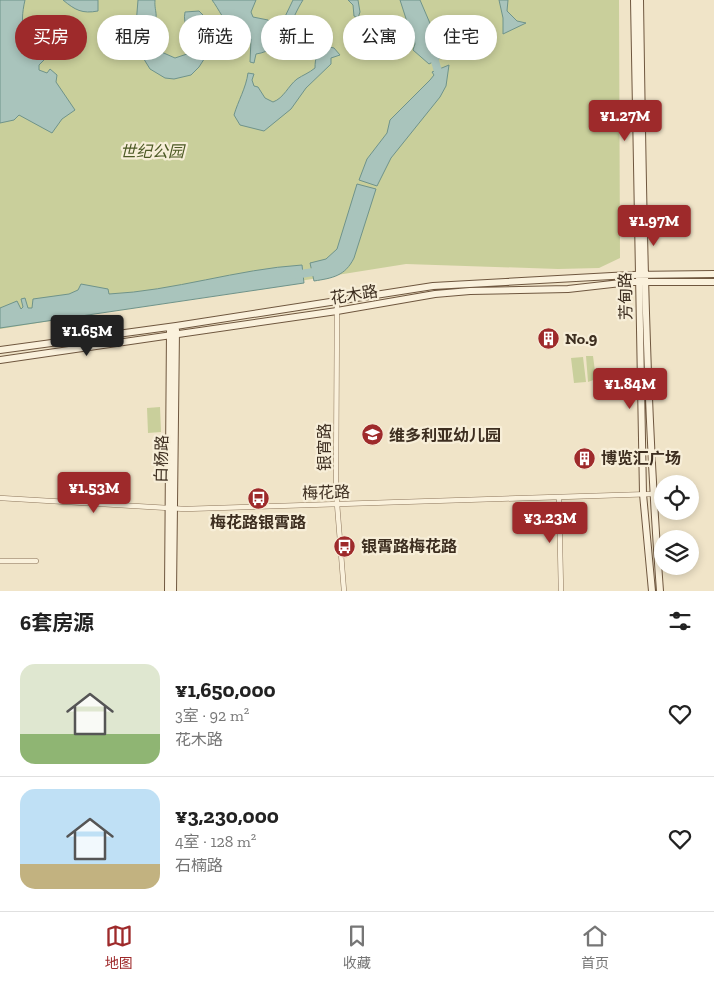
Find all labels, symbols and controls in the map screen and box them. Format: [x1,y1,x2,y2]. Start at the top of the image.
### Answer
chip: 买房 [15,15,87,60]
chip: 租房 [97,15,169,60]
chip: 筛选 [179,15,251,60]
chip: 新上 [261,15,333,60]
chip: 公寓 [343,15,415,60]
chip: 住宅 [425,15,497,60]
pin: ¥1.27M [584,100,666,142]
text: ¥1.27M [600,106,650,125]
park label: 世纪公园 [120,142,186,161]
pin: ¥1.97M [613,204,695,247]
text: ¥1.97M [629,211,679,230]
street label: 芳甸路 [616,272,635,320]
street label: 花木路 [329,281,379,308]
pin: ¥1.65M [46,314,128,357]
text: ¥1.65M [62,321,112,340]
building icon: No.9 [537,326,561,350]
place label: No.9 [565,329,598,348]
pin: ¥1.84M [589,368,671,410]
text: ¥1.84M [604,374,656,393]
street label: 银宵路 [315,423,334,471]
school or university icon: 维多利亚幼儿园 [361,423,385,447]
place label: 维多利亚幼儿园 [389,426,501,445]
street label: 白杨路 [152,435,171,483]
building icon: 博览汇广场 [573,446,597,470]
place label: 博览汇广场 [601,449,681,468]
pin: ¥1.53M [53,472,135,514]
map controls [654,475,699,575]
button: locate [654,475,699,520]
text: ¥1.53M [69,478,119,497]
street label: 梅花路 [302,482,350,503]
bus stop icon: 梅花路银霄路 [246,486,270,510]
pin: ¥3.23M [509,502,591,544]
text: ¥3.23M [523,508,577,527]
place label: 梅花路银霄路 [210,513,306,532]
button: layers [654,530,699,575]
bus stop icon: 银霄路梅花路 [333,534,357,558]
place label: 银霄路梅花路 [361,537,457,556]
icon: filters [666,607,694,635]
text: 6套房源 [20,610,94,635]
text: ¥1,650,000 [175,677,276,702]
icon: home [60,684,120,744]
icon: heart [666,700,694,728]
text: 3室 · 92 m² [175,706,249,725]
text: 花木路 [175,730,223,749]
text: ¥3,230,000 [175,803,279,828]
icon: home [60,809,120,869]
icon: heart [666,825,694,853]
text: 4室 · 128 m² [175,832,256,851]
text: 石楠路 [175,856,223,875]
tab: 地图 [105,922,133,972]
tab: 收藏 [343,922,371,972]
tab: 首页 [581,922,609,972]

